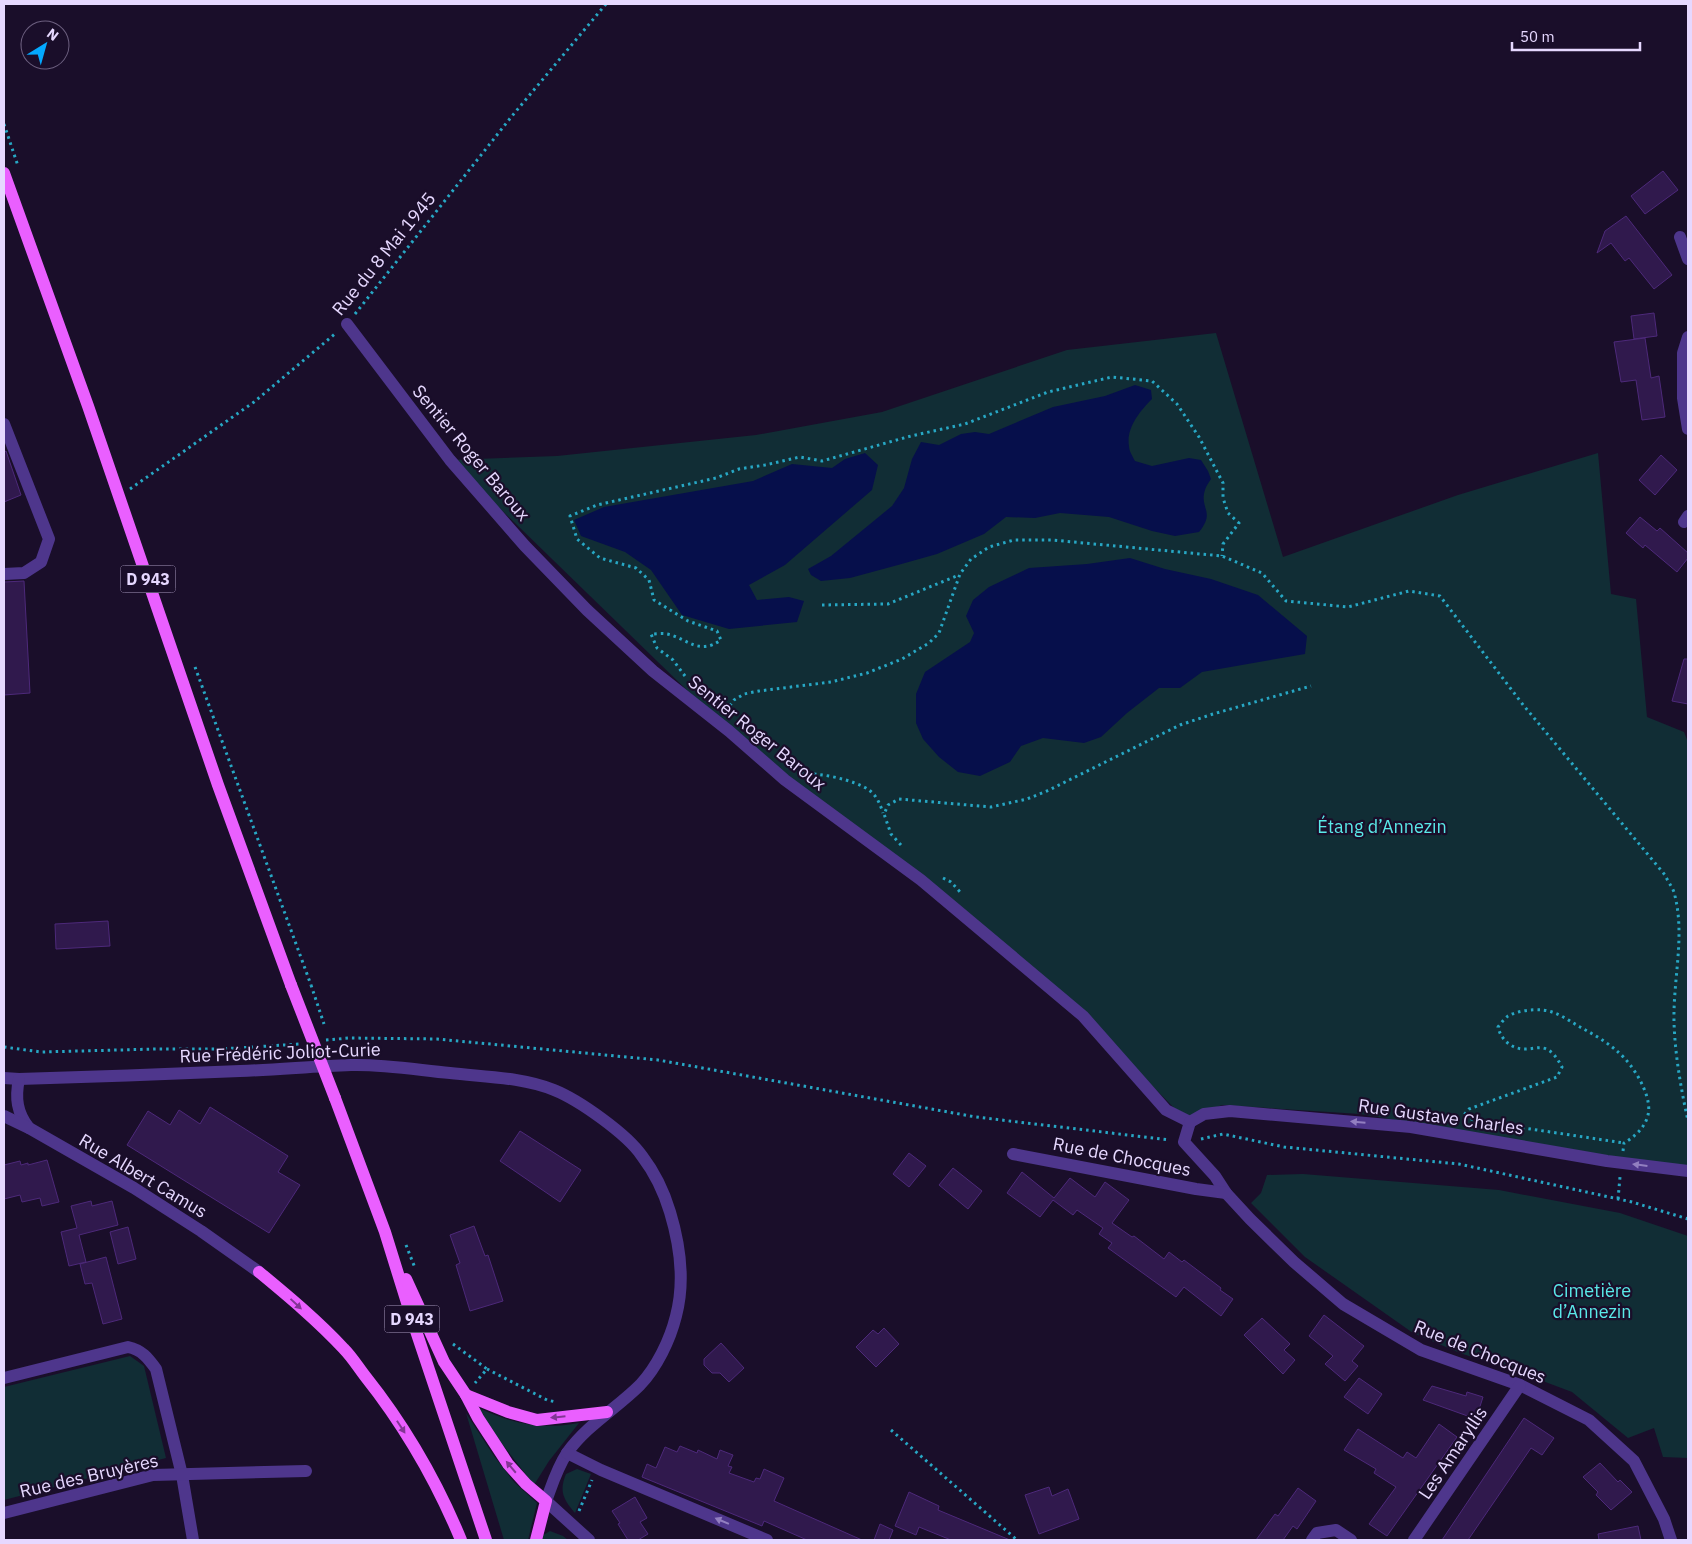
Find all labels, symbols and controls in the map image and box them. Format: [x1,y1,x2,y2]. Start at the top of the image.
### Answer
north arrow [20,20,70,70]
scale bar [1512,20,1640,52]
text: N [43,24,62,45]
text: 50 m [1520,27,1555,46]
street label: Rue du 8 Mai 1945 [327,187,440,320]
street label: Sentier Roger Baroux [408,380,535,526]
road number: D 943 [120,566,176,592]
street label: Sentier Roger Baroux [684,670,831,795]
park label: Étang d’Annezin [1317,815,1447,838]
street label: Rue Frédéric Joliot-Curie [179,1037,381,1068]
street label: Rue Gustave Charles [1357,1093,1525,1140]
one-way arrow [1350,1118,1366,1126]
street label: Rue Albert Camus [75,1128,211,1223]
street label: Rue de Chocques [1051,1132,1193,1181]
one-way arrow [1632,1161,1648,1169]
park label: Cimetière d’Annezin [1552,1279,1632,1323]
one-way arrow [290,1298,302,1310]
road number: D 943 [384,1306,440,1332]
street label: Rue de Chocques [1411,1315,1549,1388]
street label: Les Amaryllis [1413,1402,1492,1504]
one-way arrow [550,1414,566,1422]
one-way arrow [396,1420,406,1433]
street label: Rue des Bruyères [17,1448,161,1503]
one-way arrow [506,1461,517,1474]
one-way arrow [715,1517,729,1525]

